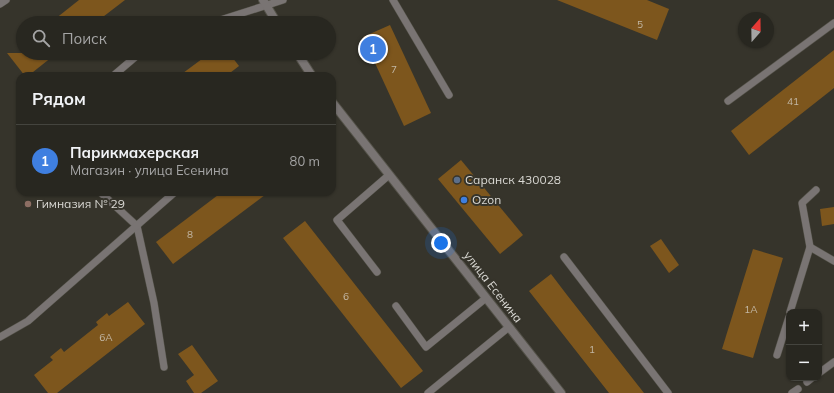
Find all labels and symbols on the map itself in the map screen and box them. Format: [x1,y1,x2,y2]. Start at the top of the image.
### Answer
north arrow [738,12,774,48]
house number: 5 [637,18,643,31]
pin: 1 [360,34,386,64]
house number: 7 [391,63,397,76]
house number: 41 [787,95,799,108]
place label: Саранск 430028 [465,172,561,187]
marker: Саранск 430028 [452,175,462,185]
place label: Ozon [472,192,501,207]
marker: Ozon [459,195,469,205]
place label: Гимназия № 29 [36,196,125,211]
marker: Гимназия № 29 [23,199,33,209]
house number: 8 [187,228,193,241]
your location [431,233,451,253]
street label: улица Есенина [461,248,526,325]
house number: 6 [343,290,349,303]
house number: 1А [744,303,758,316]
house number: 6А [99,331,113,344]
house number: 1 [589,343,595,356]

